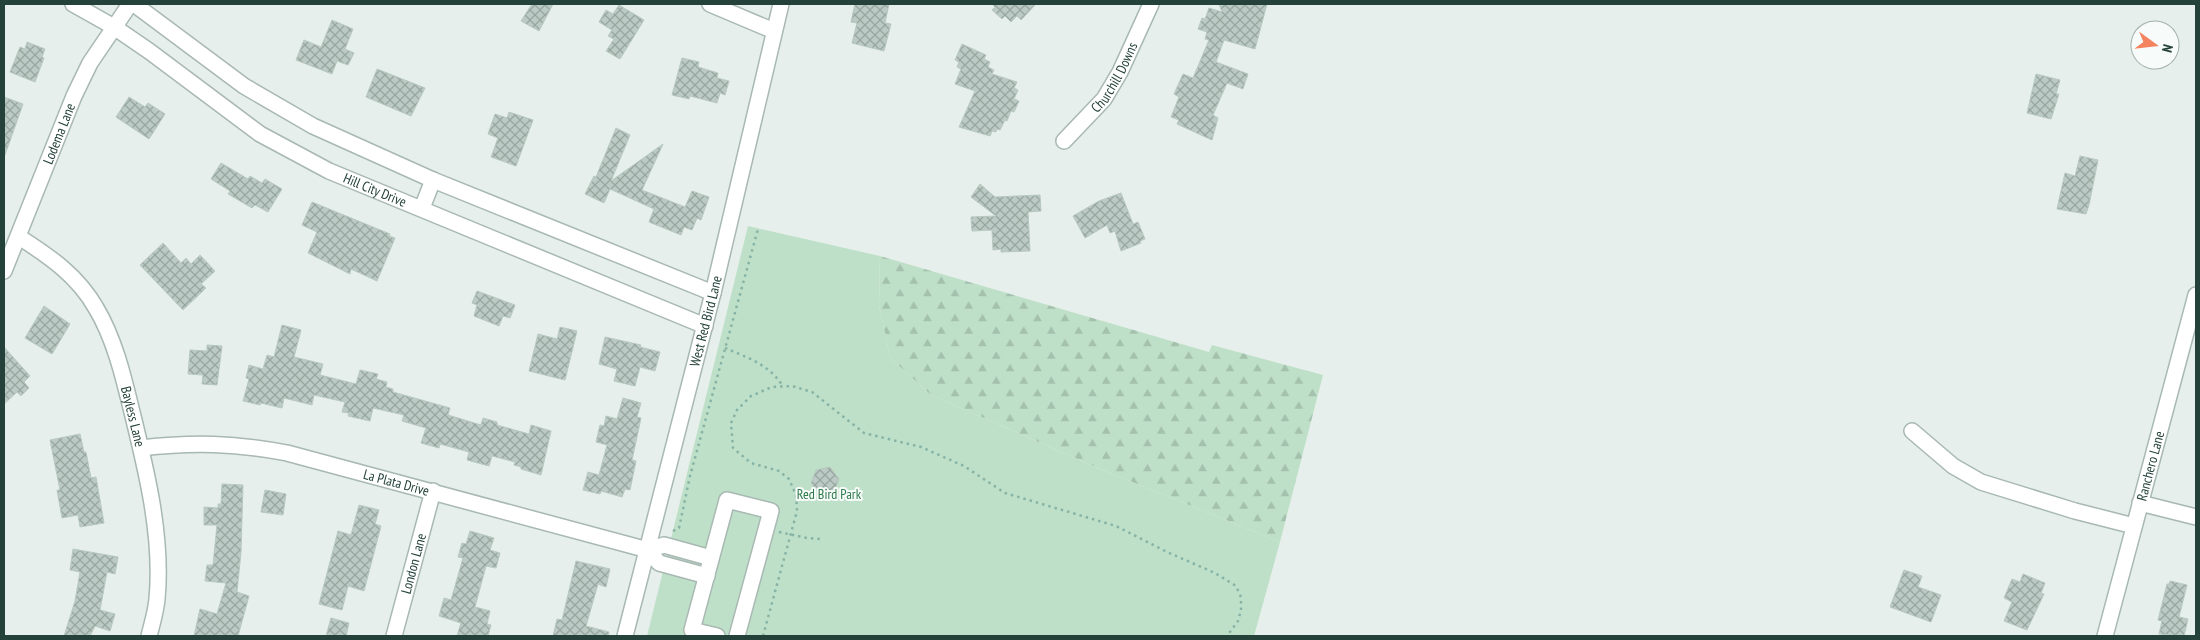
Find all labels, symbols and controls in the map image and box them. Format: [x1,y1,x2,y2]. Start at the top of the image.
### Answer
north arrow [2130,20,2180,70]
street label: Churchill Downs [1087,39,1142,116]
text: N [2158,42,2177,54]
street label: Lodema Lane [39,100,79,167]
street label: Hill City Drive [341,169,409,211]
street label: West Red Bird Lane [685,274,726,368]
street label: Bayless Lane [117,384,149,449]
street label: Ranchero Lane [2132,429,2168,503]
street label: La Plata Drive [362,465,431,500]
park label: Red Bird Park [797,485,862,503]
street label: London Lane [397,531,430,596]

